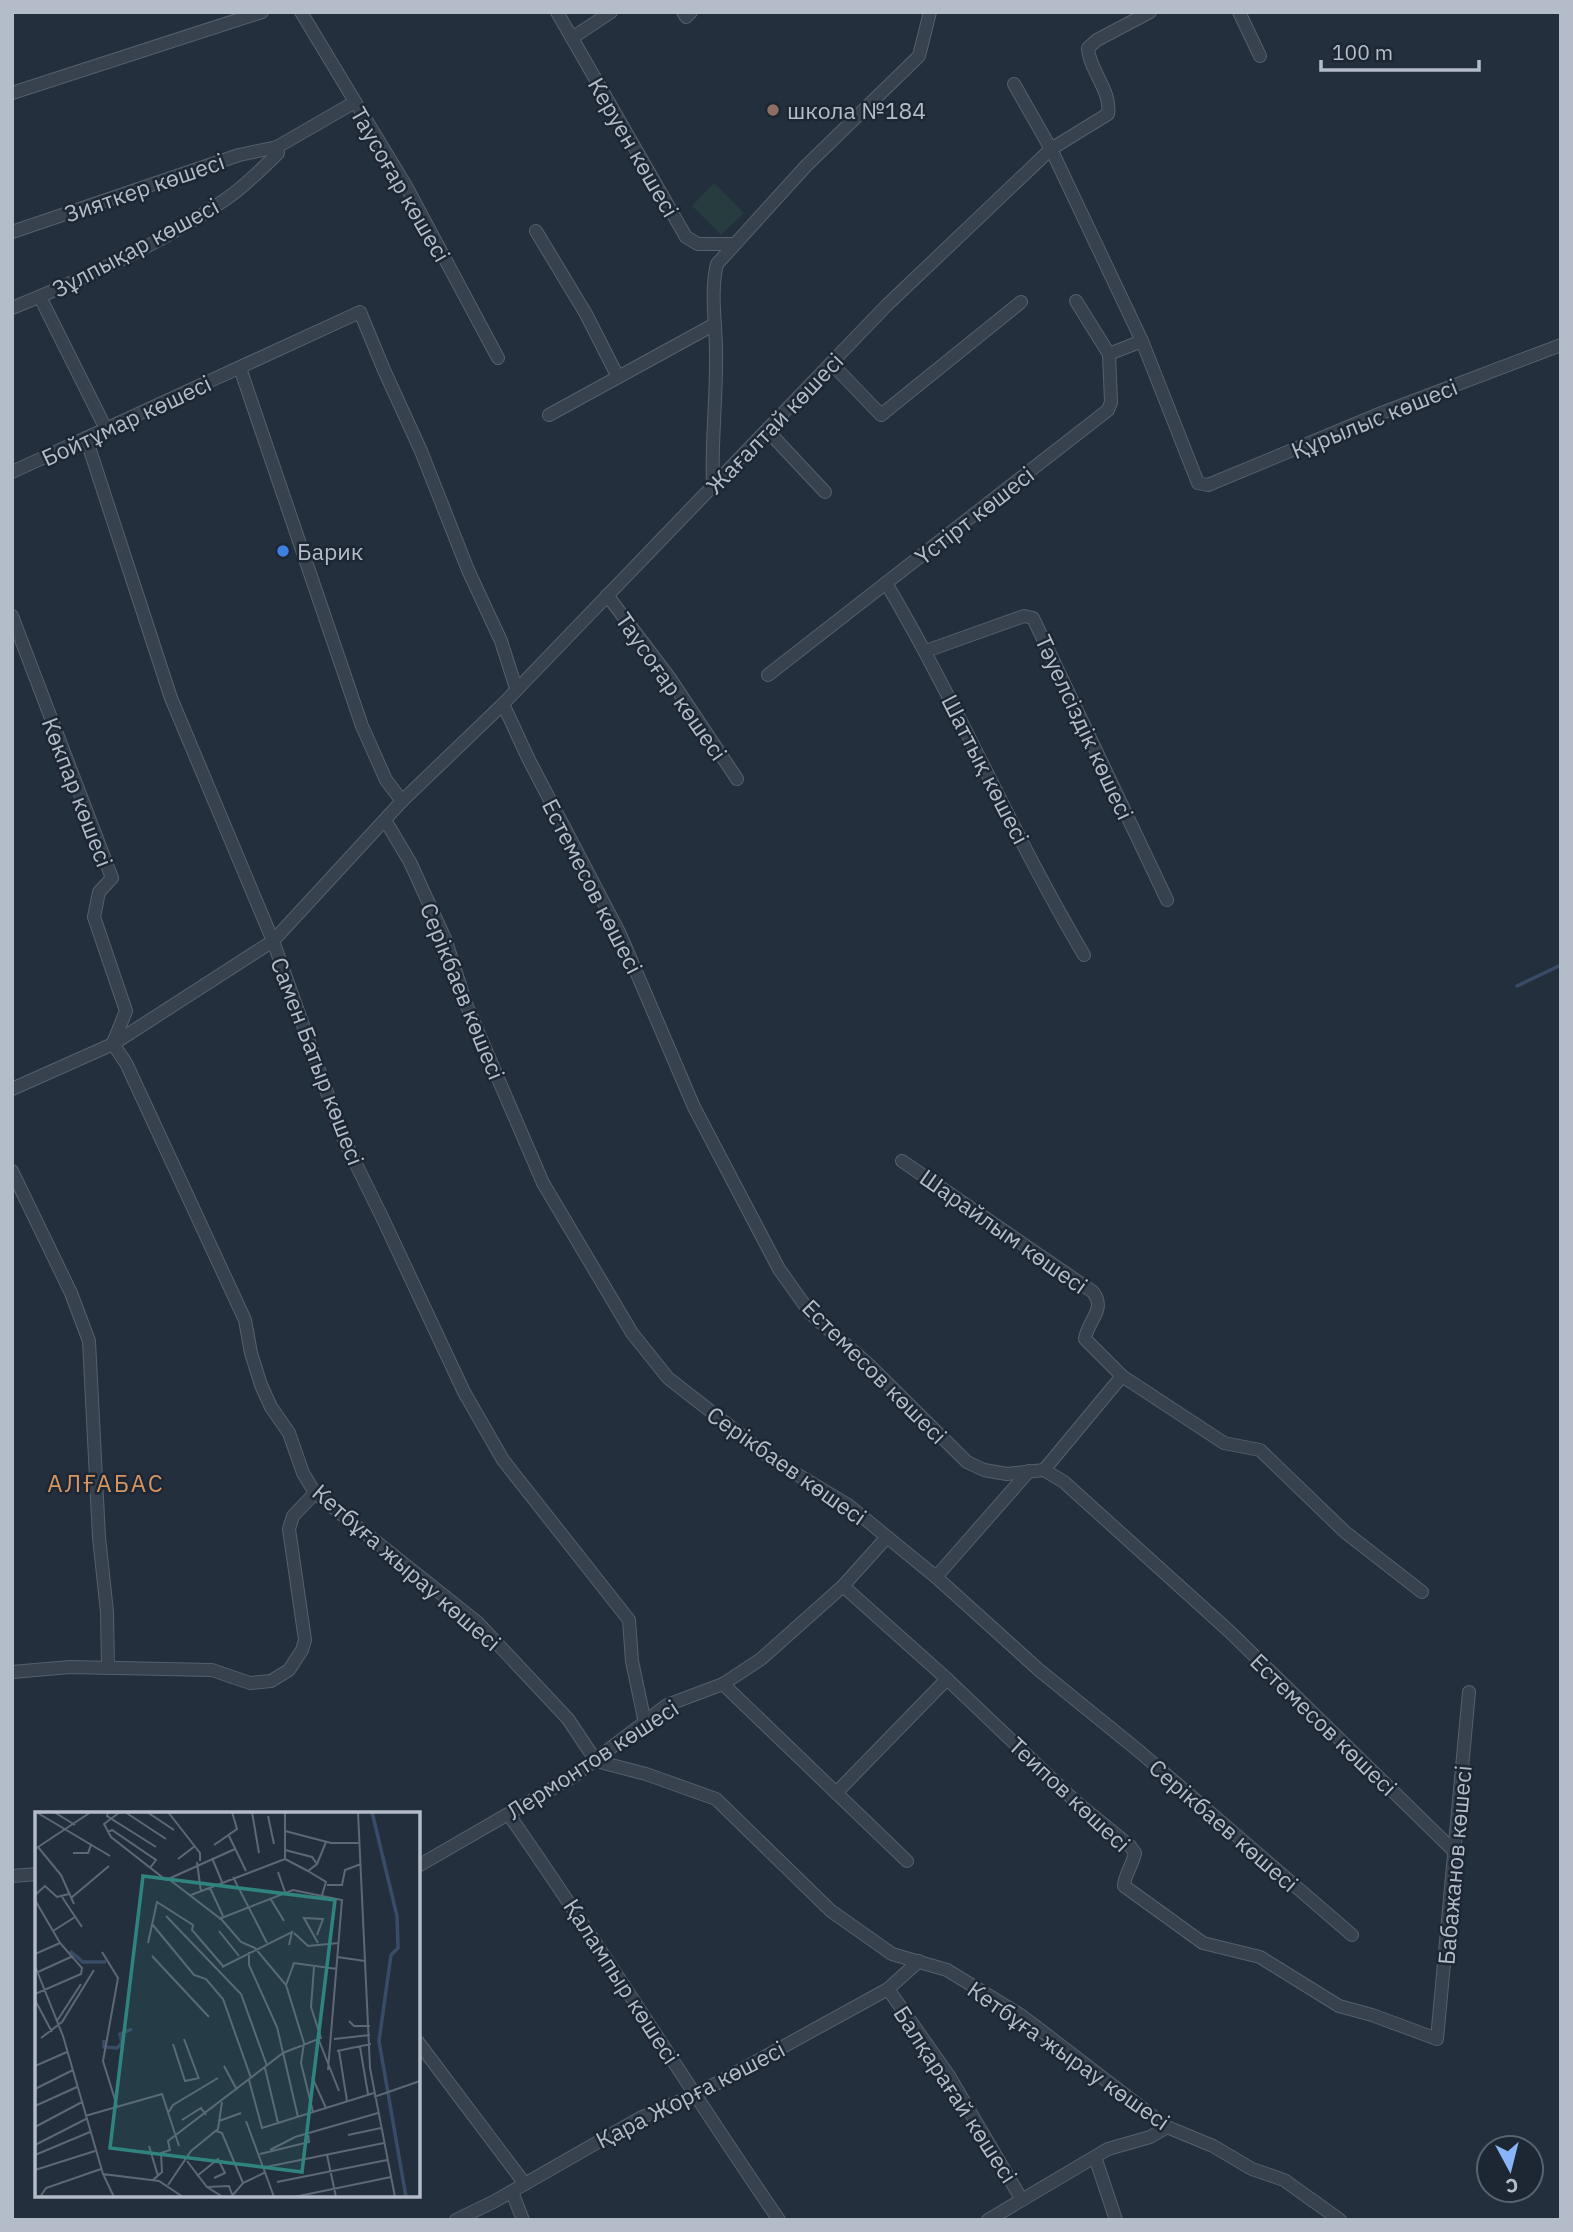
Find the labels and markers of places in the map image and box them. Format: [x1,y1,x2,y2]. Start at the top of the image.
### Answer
place label: школа №184 [787,95,926,125]
marker: школа №184 [765,102,781,118]
place label: Барик [297,536,363,566]
marker: Барик [275,543,291,559]

